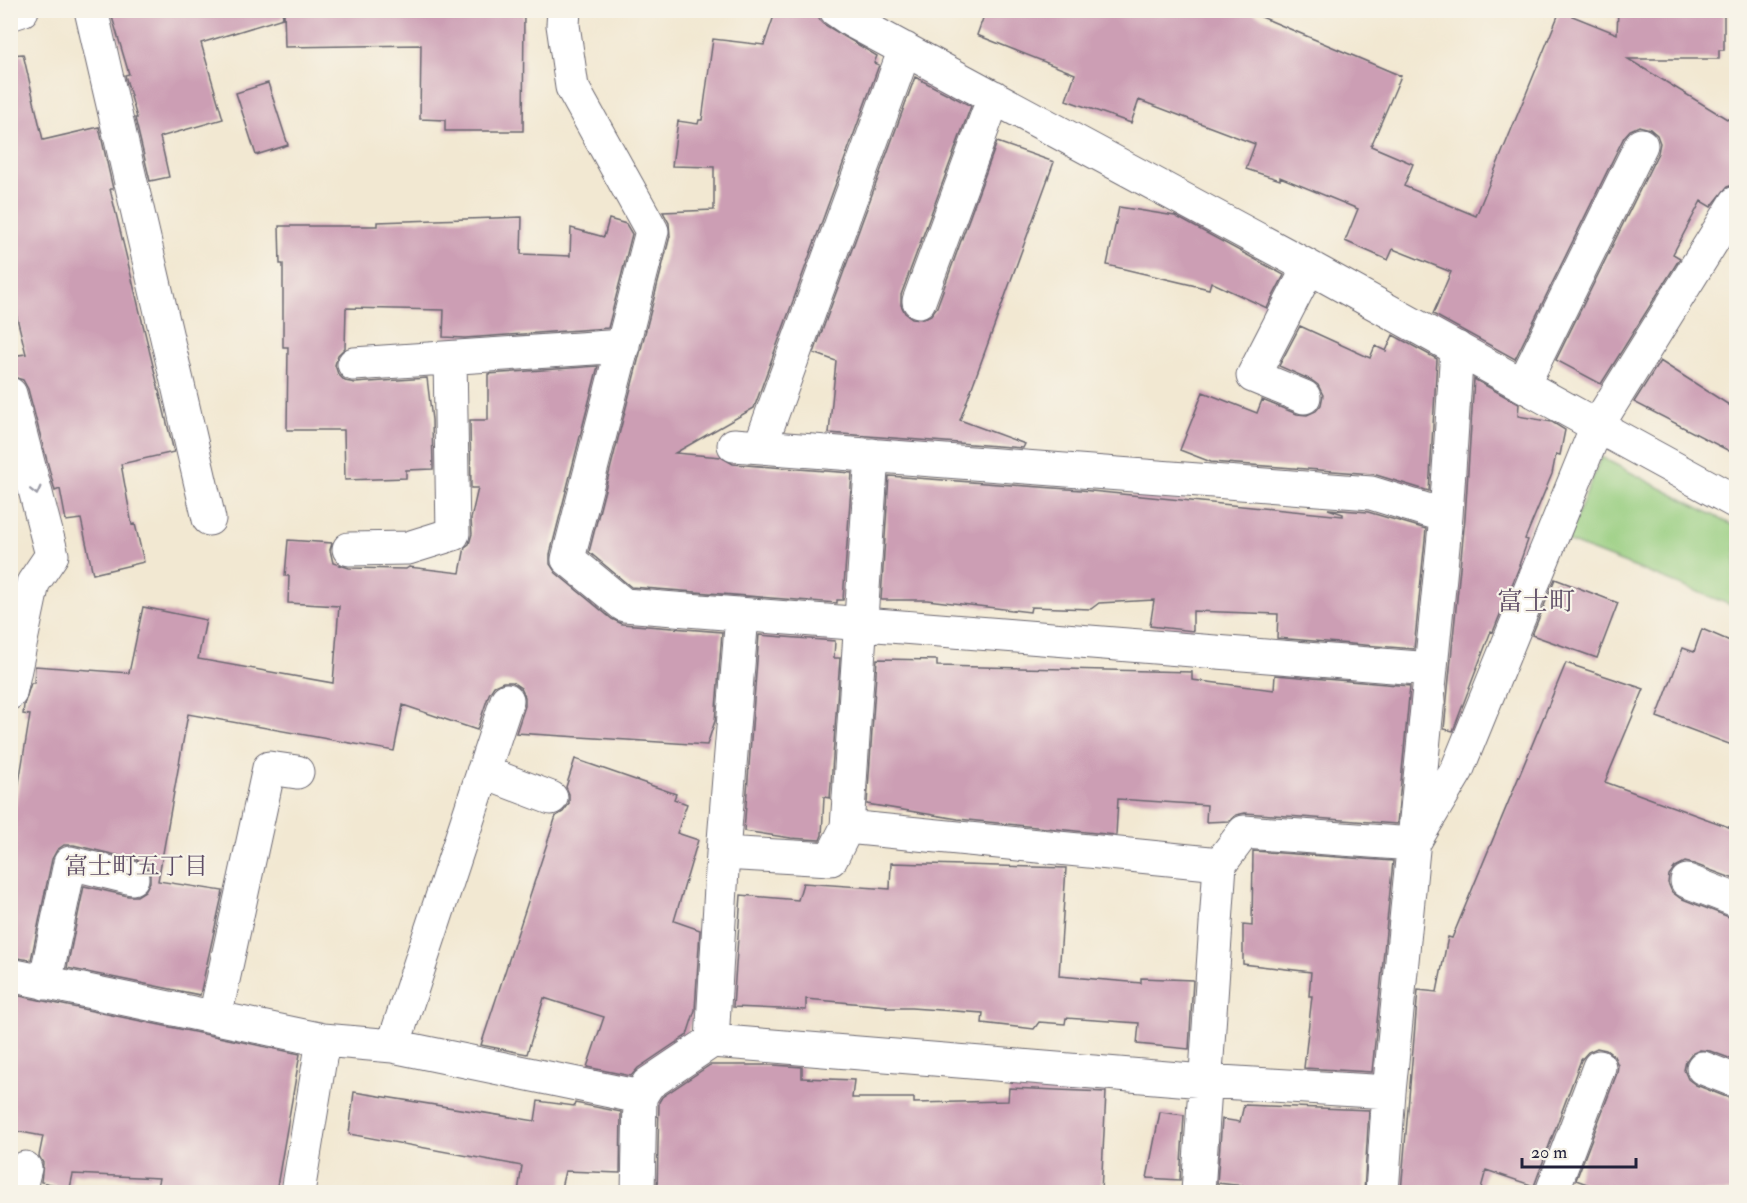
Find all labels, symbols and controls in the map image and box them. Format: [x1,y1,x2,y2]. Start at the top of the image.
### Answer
one-way arrow [28,486,41,496]
district label: 富士町 [1497,586,1575,618]
district label: 富士町五丁目 [64,851,208,882]
scale bar [1522,1131,1636,1169]
text: 20 m [1531,1141,1567,1164]

